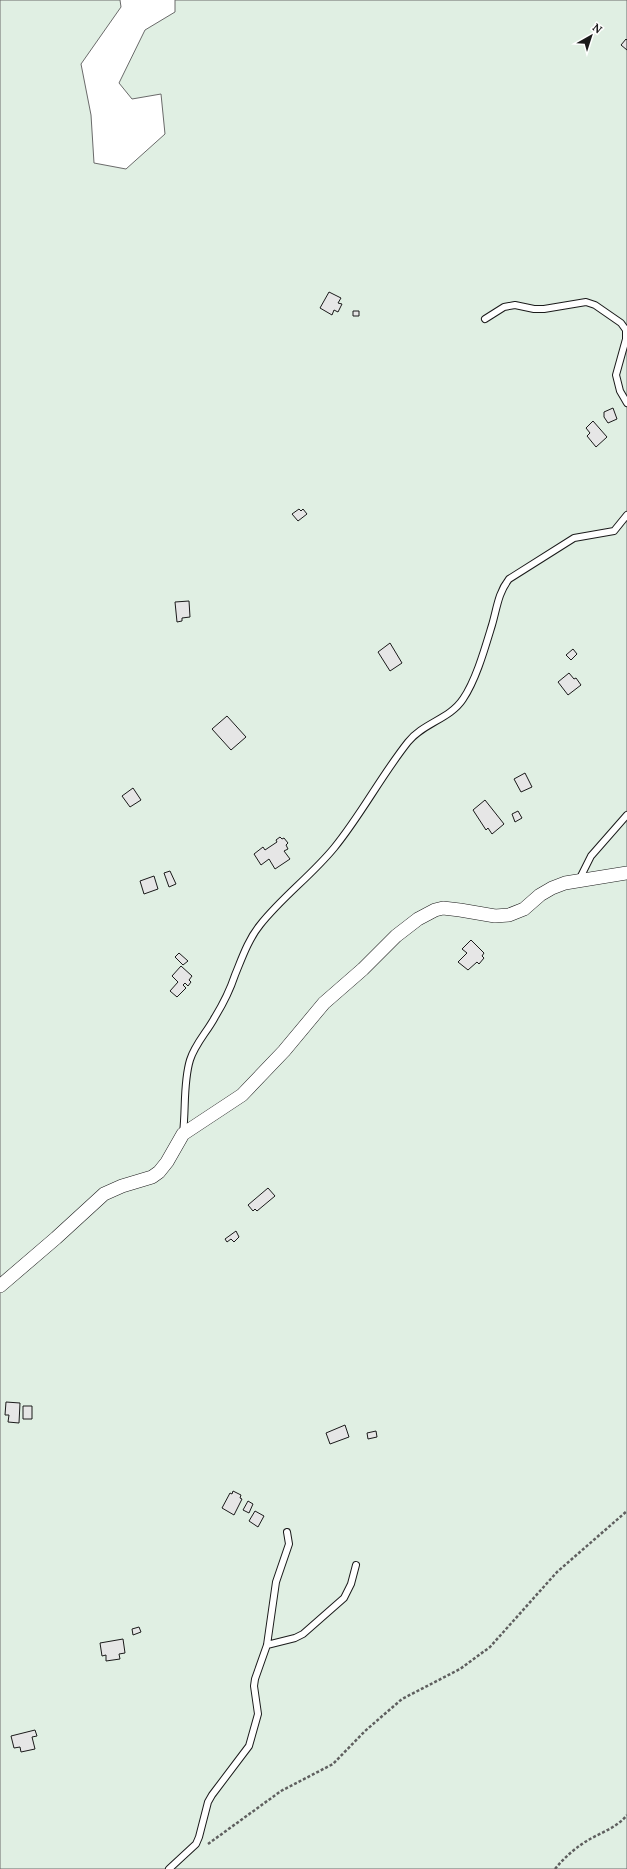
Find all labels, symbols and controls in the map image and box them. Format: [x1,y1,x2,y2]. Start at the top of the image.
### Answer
north arrow [571,16,611,56]
text: N [590,20,605,37]

